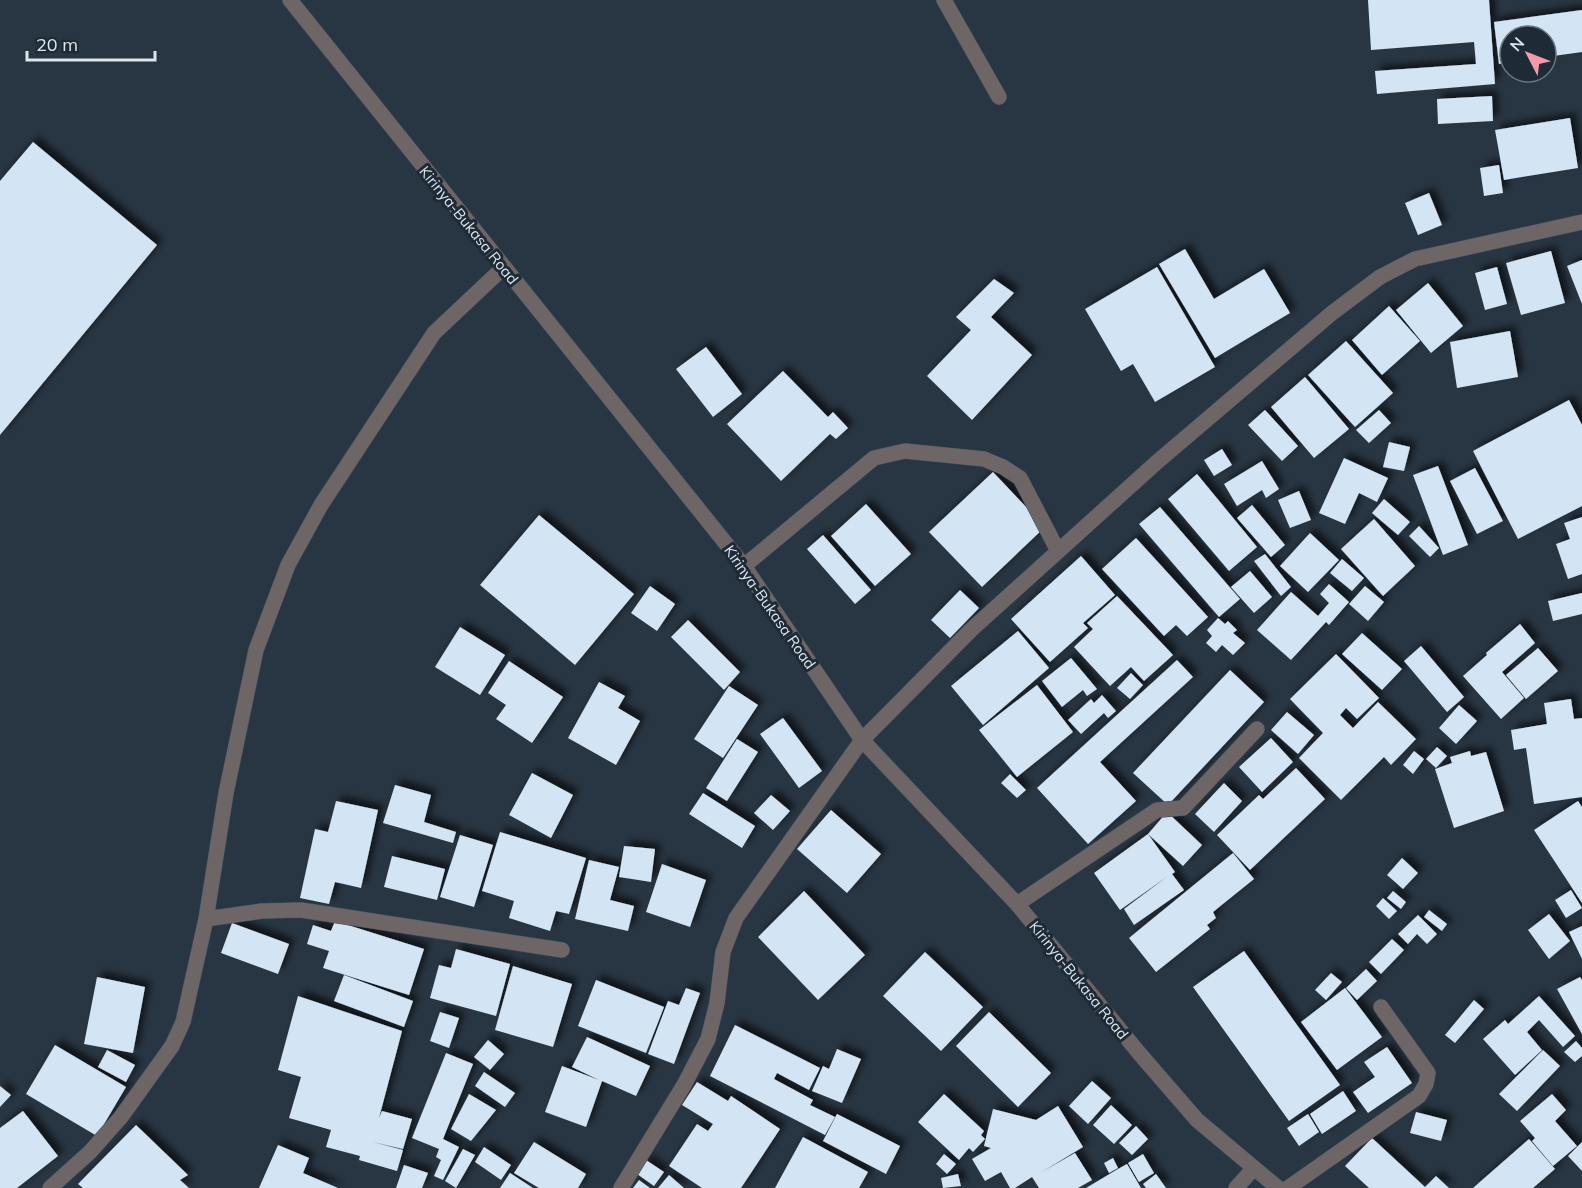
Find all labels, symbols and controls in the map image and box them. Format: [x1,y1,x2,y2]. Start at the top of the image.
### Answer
scale bar [27,24,154,62]
north arrow [1498,24,1558,84]
text: 20 m [36,33,78,56]
text: N [1505,33,1528,55]
street label: Kirinya-Bukasa Road [415,162,523,288]
street label: Kirinya-Bukasa Road [720,541,820,673]
street label: Kirinya-Bukasa Road [1025,917,1133,1043]

